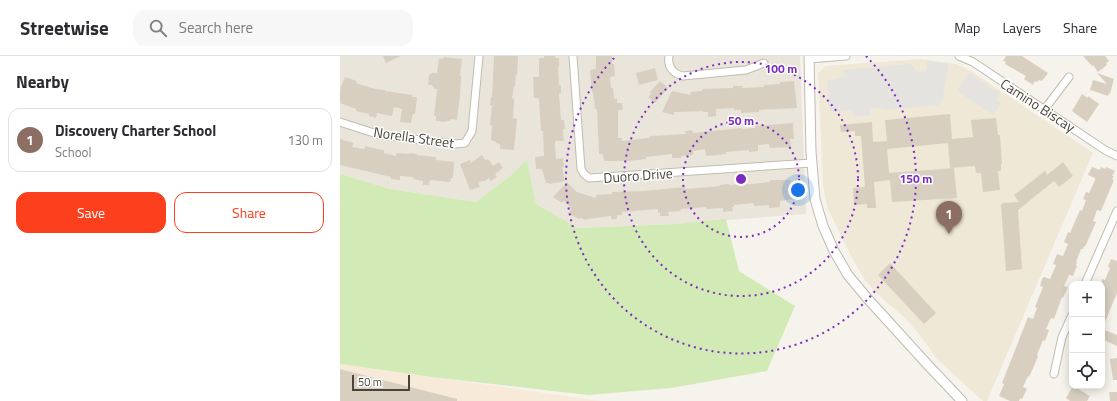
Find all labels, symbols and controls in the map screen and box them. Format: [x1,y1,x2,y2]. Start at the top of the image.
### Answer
search box [133,10,413,46]
text: Streetwise [20,13,109,42]
text: Search here [179,16,253,39]
icon: search [147,17,169,39]
text: Map [954,17,980,38]
text: Layers [1002,17,1041,38]
text: Share [1063,17,1097,38]
text: 100 m [765,59,797,78]
text: Nearby [16,69,69,95]
street label: Camino Biscay [996,73,1080,137]
text: 50 m [728,111,754,130]
text: Discovery Charter School [55,119,216,142]
street label: Norella Street [372,121,456,153]
text: 1 [26,130,34,150]
text: 130 m [287,130,323,150]
text: School [55,142,91,162]
street label: Duoro Drive [603,162,673,188]
text: 150 m [900,169,932,188]
centre of rings [734,172,748,186]
your location [788,180,808,200]
button: Save [16,192,166,233]
button: Share [174,192,324,233]
pin: 1 [936,201,962,234]
map controls [1069,281,1105,389]
button: + [1069,281,1105,317]
button: − [1069,317,1105,353]
button: locate [1069,353,1105,389]
scale bar [352,373,410,392]
text: 50 m [358,374,382,390]

